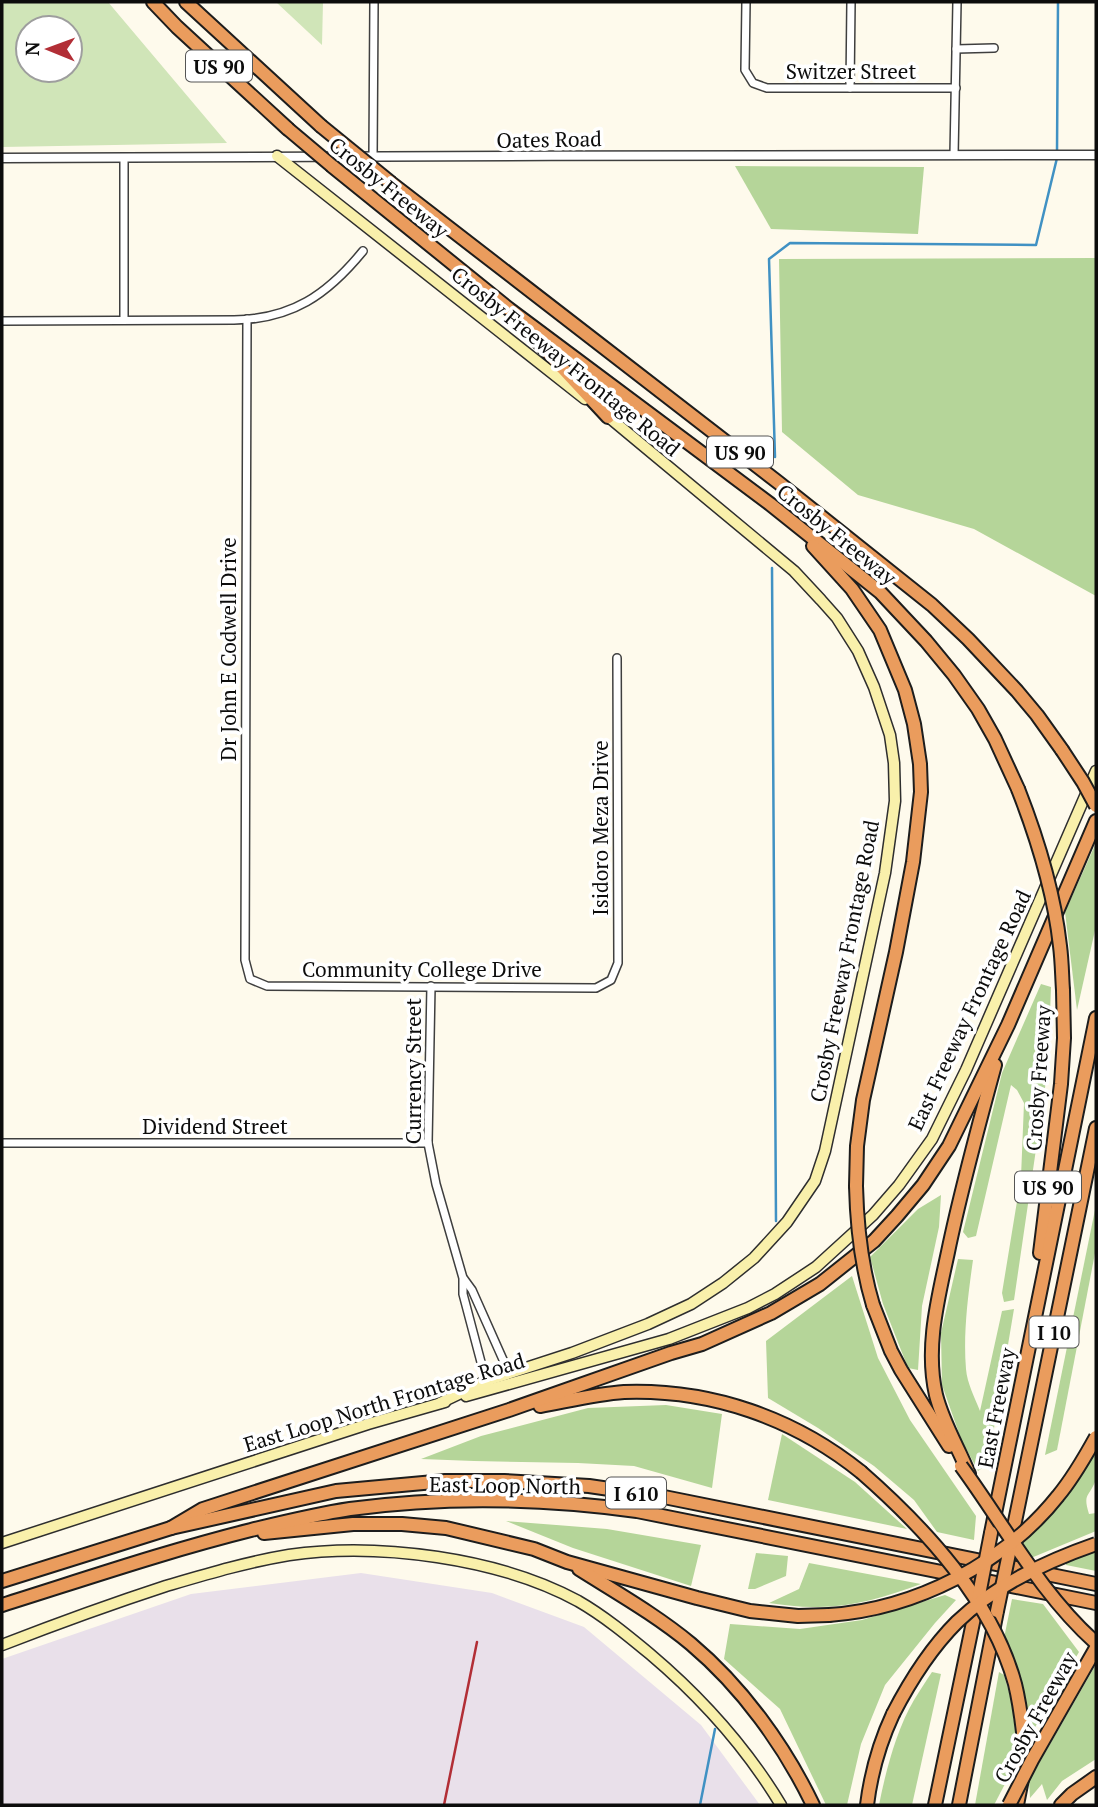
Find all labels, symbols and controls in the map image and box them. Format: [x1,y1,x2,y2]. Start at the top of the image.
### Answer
north arrow [14,14,84,84]
text: N [19,41,44,56]
road number: US 90 [186,50,252,82]
street label: Switzer Street [786,57,916,85]
street label: Oates Road [496,124,602,154]
street label: Crosby Freeway [323,130,455,244]
street label: Crosby Freeway Frontage Road [446,260,687,462]
road number: US 90 [707,436,773,467]
street label: Crosby Freeway [771,477,903,591]
street label: Dr John E Codwell Drive [214,537,242,761]
street label: Isidoro Meza Drive [586,740,614,916]
street label: Crosby Freeway Frontage Road [803,817,885,1104]
street label: East Freeway Frontage Road [901,885,1037,1135]
street label: Community College Drive [302,955,542,983]
street label: Currency Street [399,998,427,1144]
street label: Crosby Freeway [1019,1004,1057,1152]
street label: Dividend Street [142,1112,288,1140]
road number: US 90 [1015,1172,1081,1203]
road number: I 10 [1030,1316,1078,1348]
street label: East Freeway [971,1345,1021,1471]
street label: East Loop North Frontage Road [240,1346,528,1458]
street label: East Loop North [429,1470,581,1500]
road number: I 610 [606,1478,666,1508]
street label: Crosby Freeway [987,1646,1083,1788]

